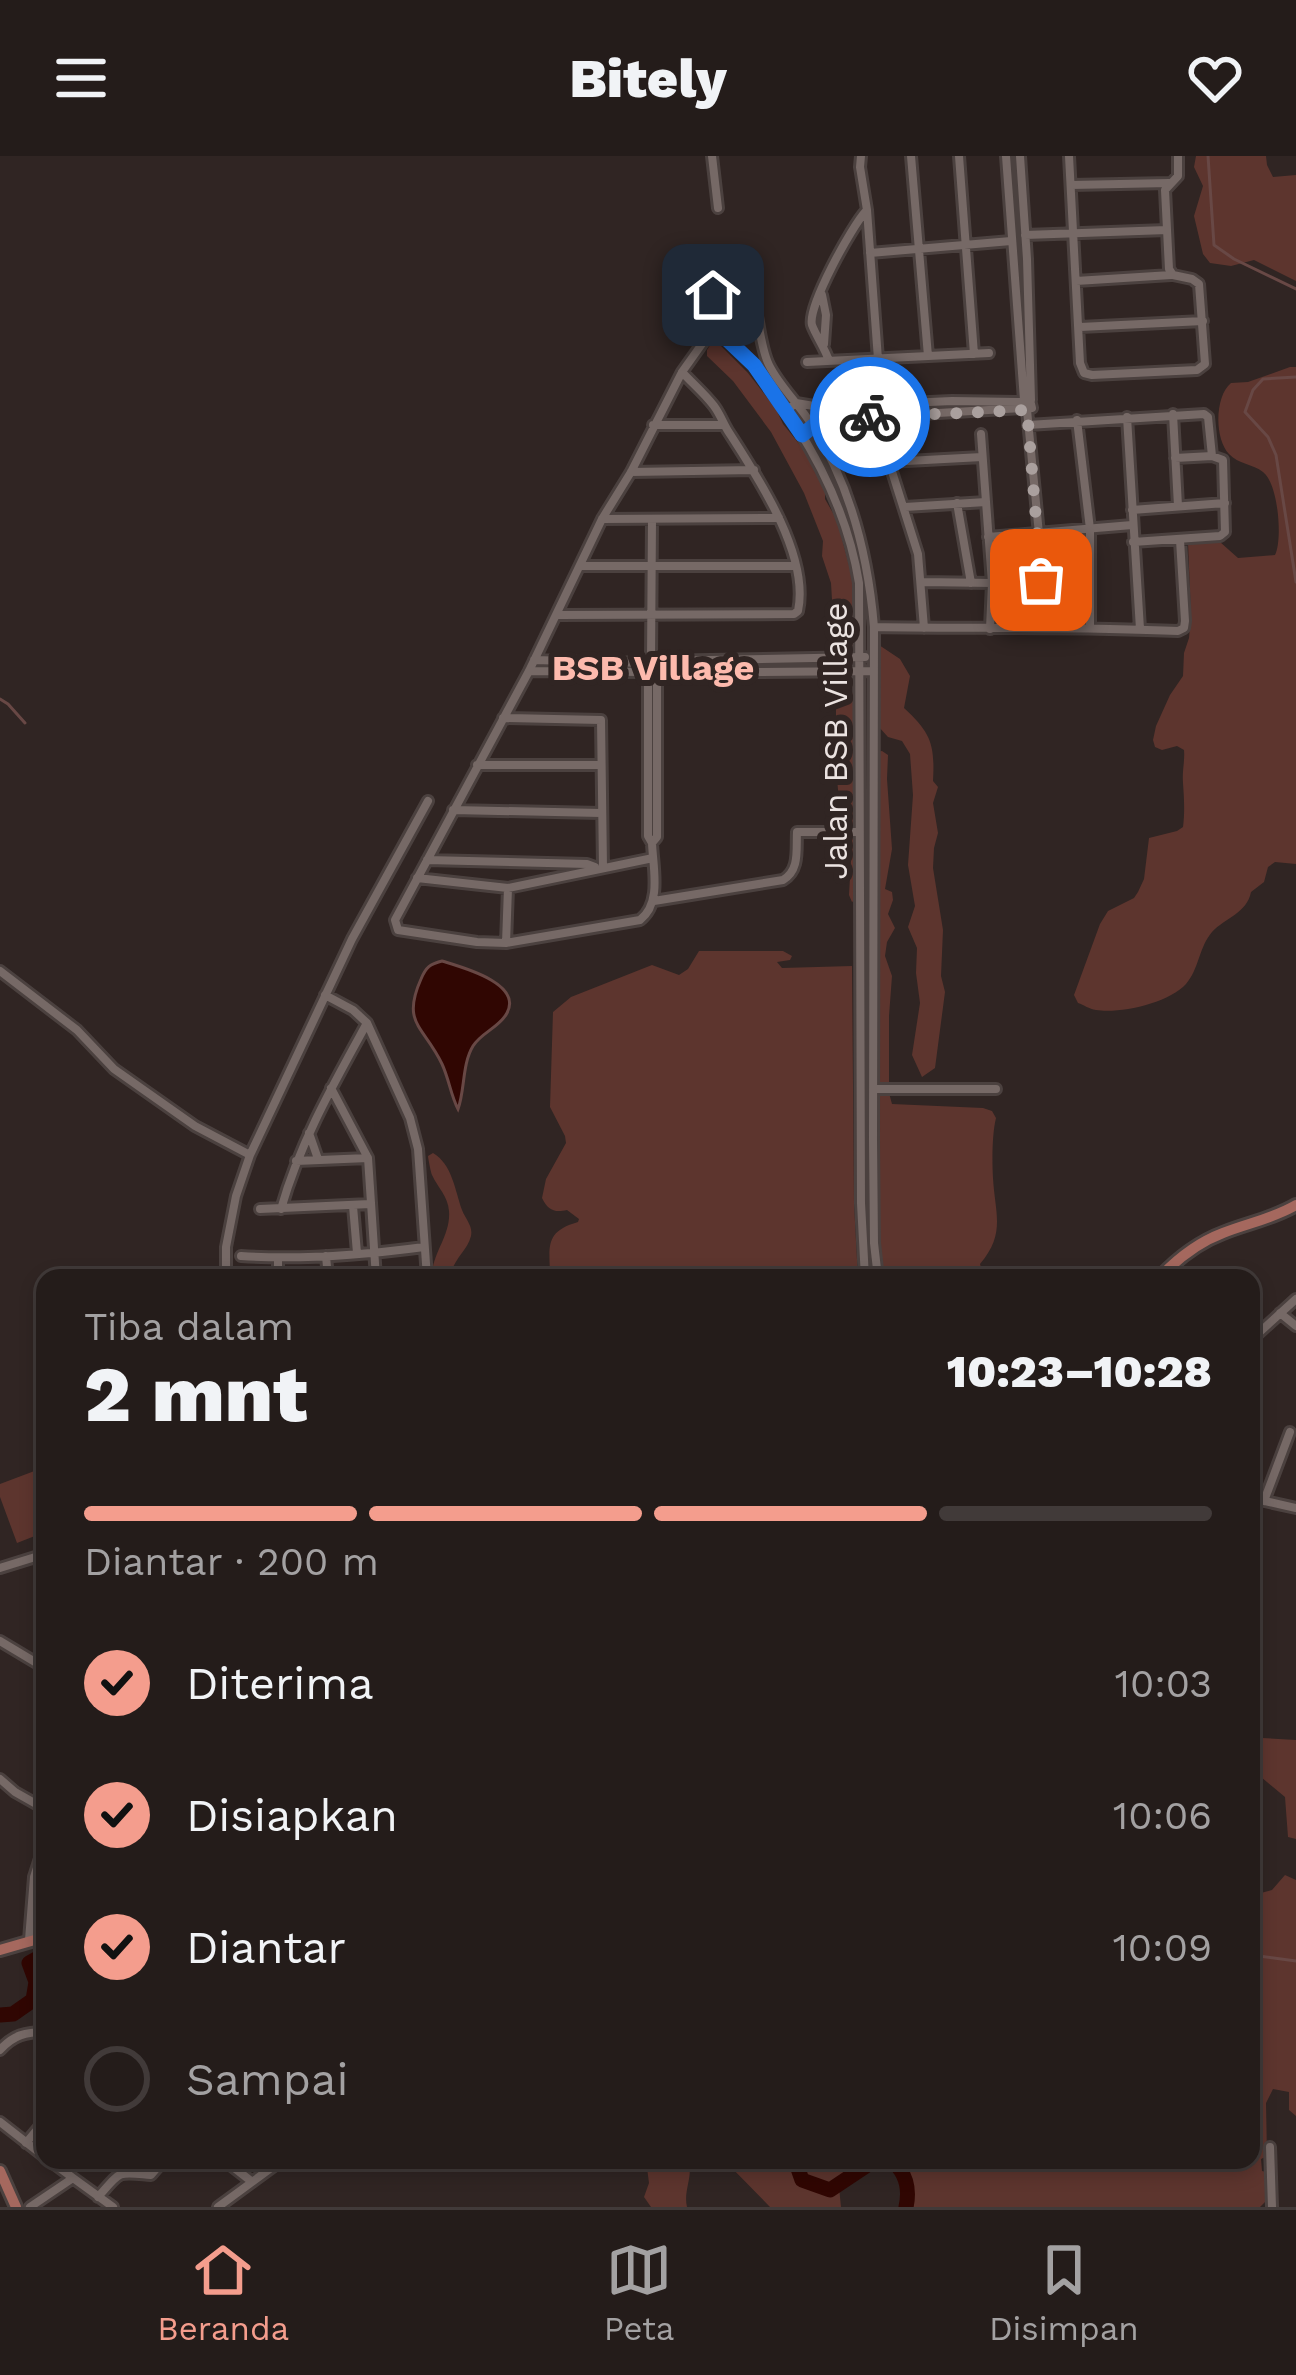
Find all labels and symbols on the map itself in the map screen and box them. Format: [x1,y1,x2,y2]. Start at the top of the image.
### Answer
pin [662,244,764,346]
courier [810,357,930,477]
pin [990,529,1092,631]
street label: Jalan BSB Village [816,602,855,880]
district label: BSB Village [552,647,754,689]

